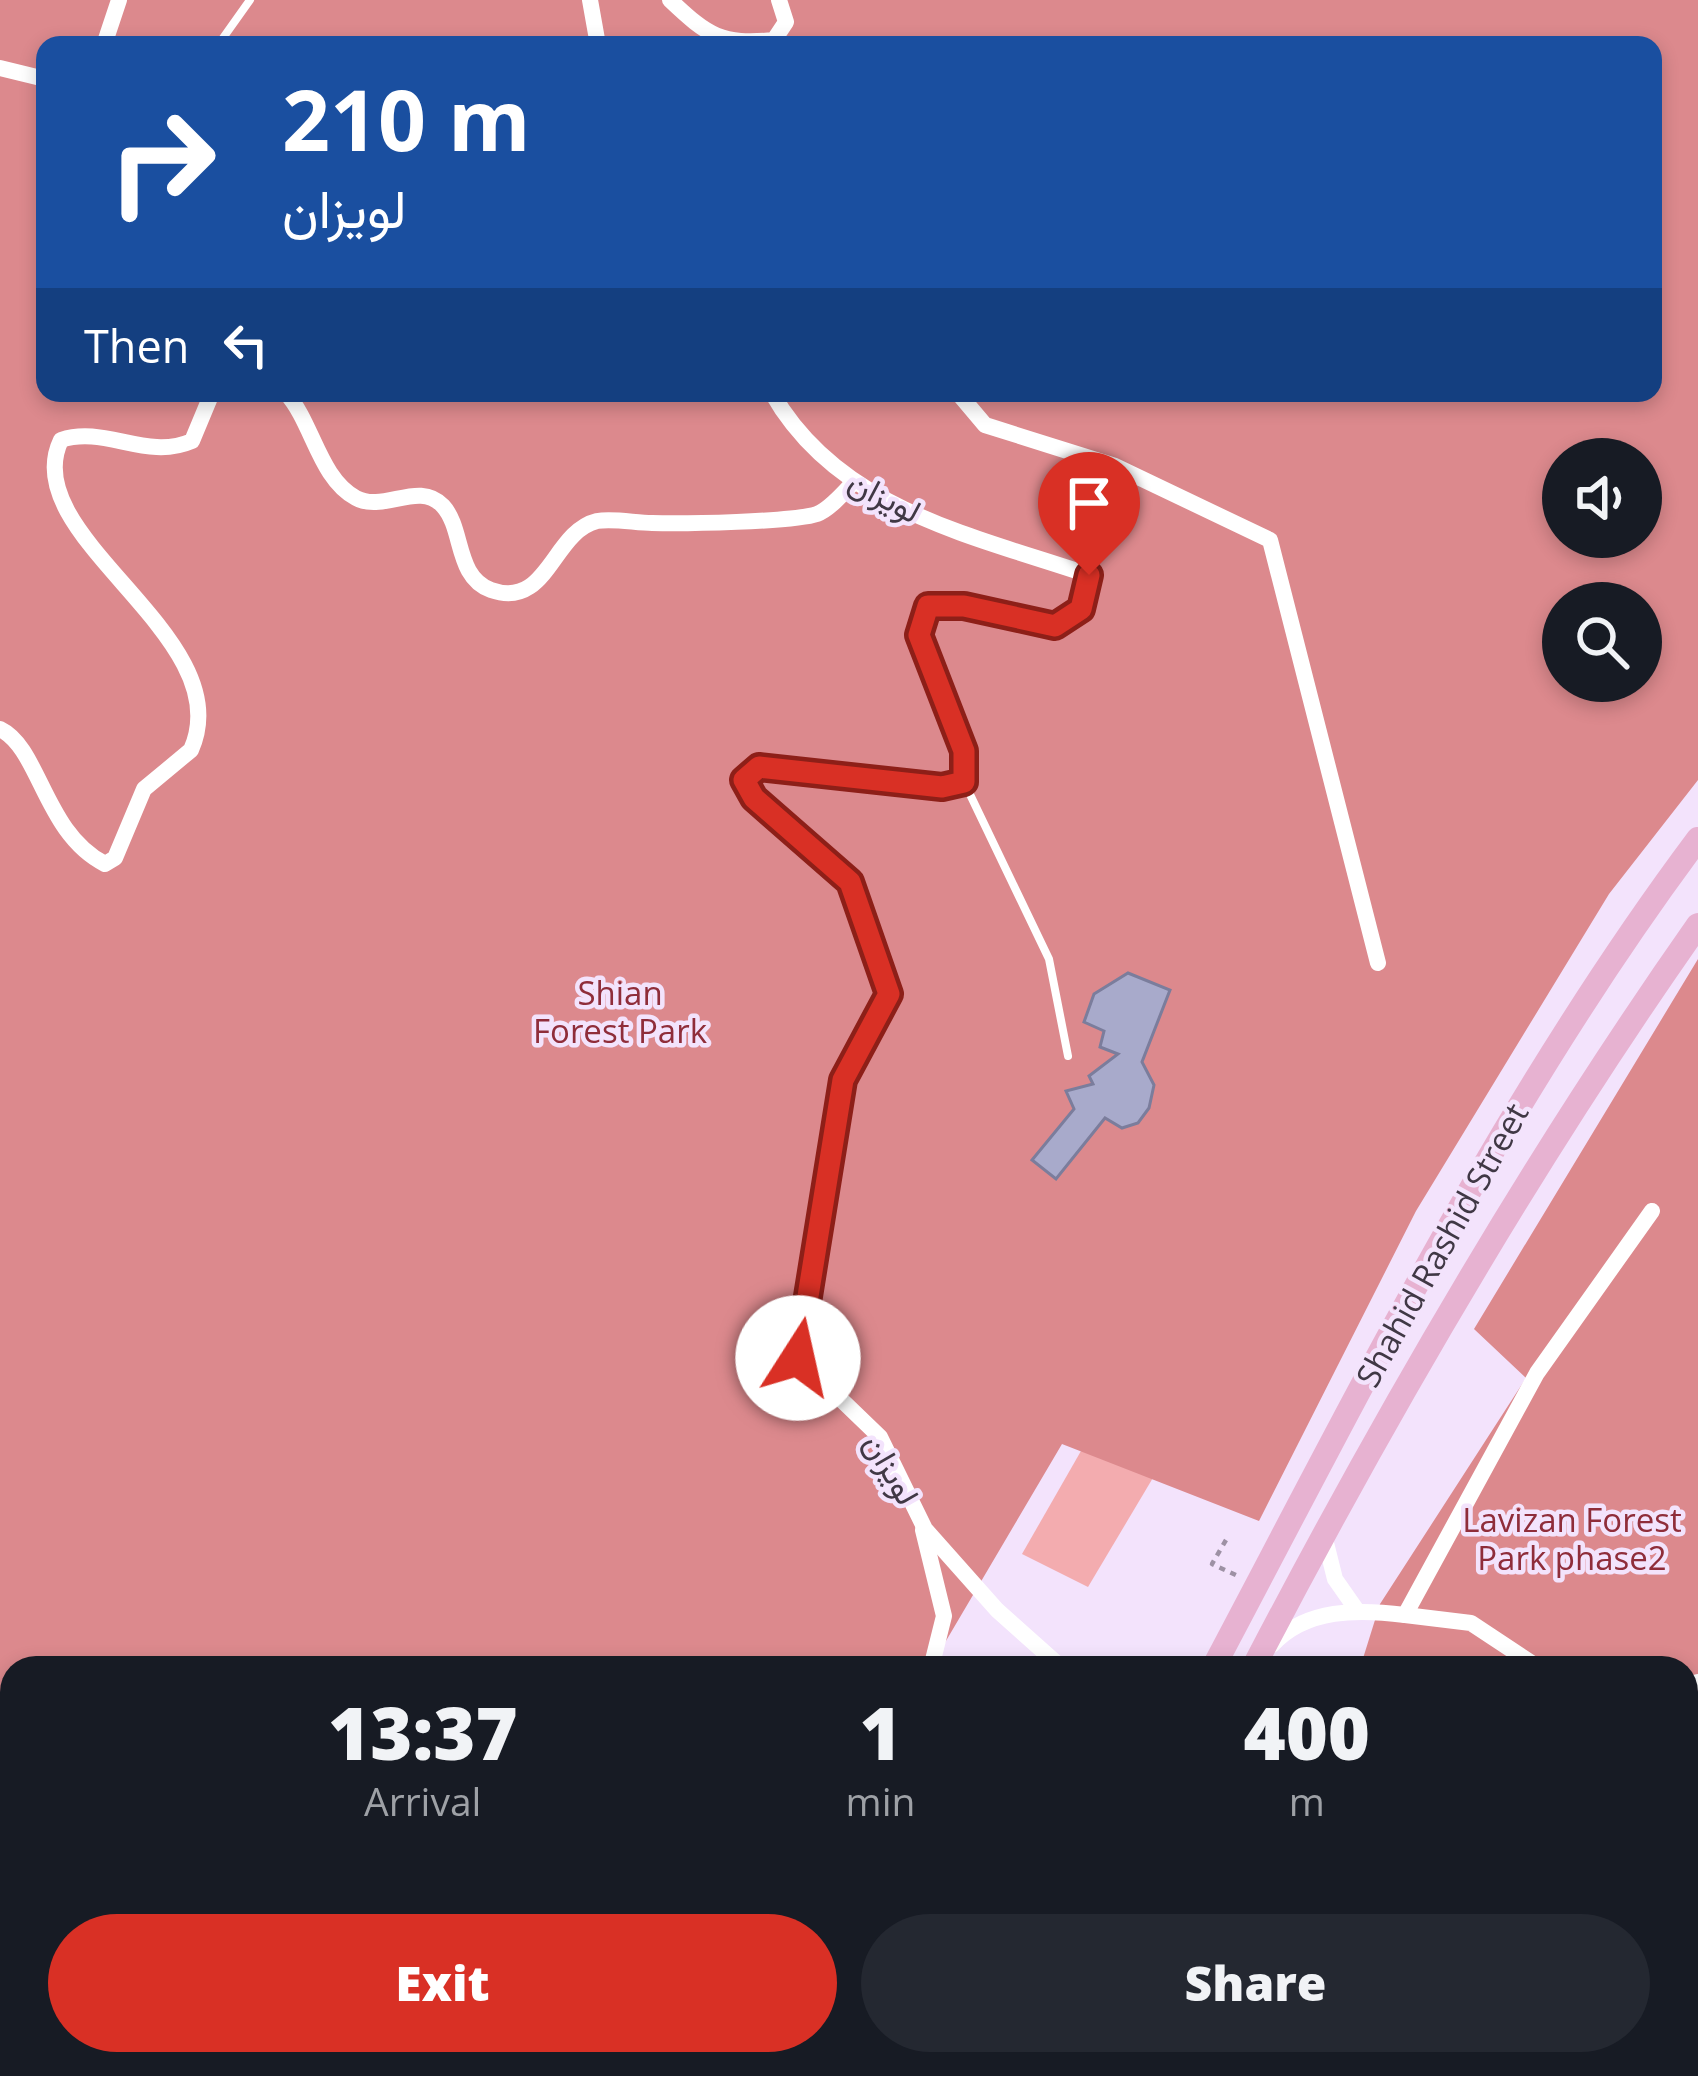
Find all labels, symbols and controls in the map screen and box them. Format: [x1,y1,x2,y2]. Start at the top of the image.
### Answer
text: 210 m [282,61,530,176]
icon: right [84,84,240,240]
text: لویزان [282,170,406,244]
icon: left [213,312,279,378]
text: Then [84,315,189,376]
map controls [1542,438,1662,702]
button: sound [1542,438,1662,558]
pin [1038,452,1140,575]
street label: لویزان [841,458,929,533]
icon: arrive [1056,470,1122,536]
button: search [1542,582,1662,702]
park label: Shian Forest Park [533,970,708,1053]
street label: Shahid Rashid Street [1345,1095,1538,1395]
position arrow [735,1295,861,1421]
street label: لویزان [854,1425,931,1513]
park label: Lavizan Forest Park phase2 [1462,1497,1682,1580]
text: 13:37 [328,1683,518,1781]
text: 1 [859,1683,902,1781]
text: 400 [1243,1683,1370,1781]
text: Arrival [364,1774,481,1827]
text: min [846,1774,915,1827]
text: m [1289,1774,1325,1827]
button: Exit [48,1914,837,2052]
button: Share [861,1914,1650,2052]

